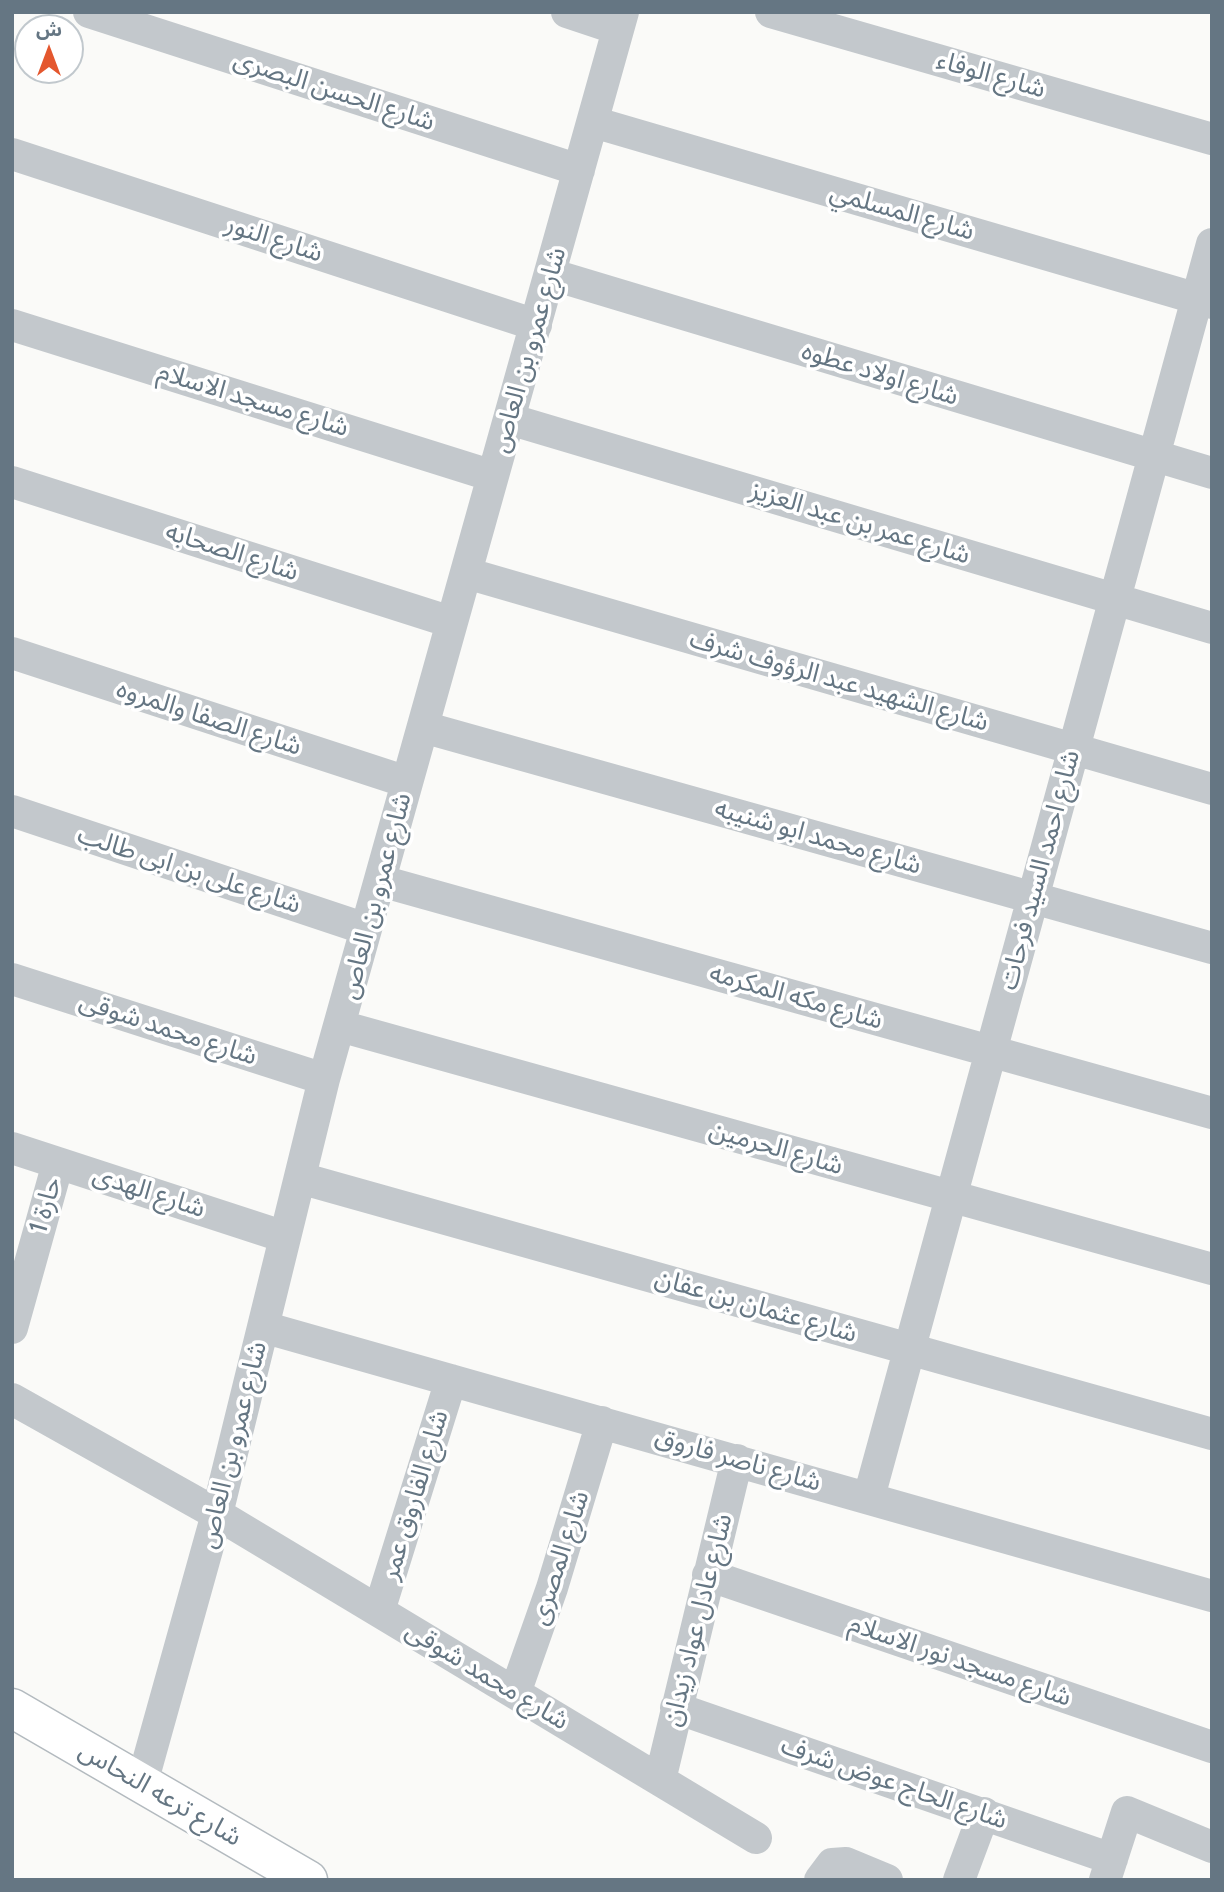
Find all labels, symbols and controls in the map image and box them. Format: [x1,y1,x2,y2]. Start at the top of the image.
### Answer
north arrow [14,14,84,84]
text: ش [36,18,62,41]
street label: شارع الحسن البصرى [230,44,438,138]
street label: شارع الوفاء [933,45,1049,105]
street label: شارع المسلمي [826,177,978,247]
street label: شارع النور [222,209,326,269]
street label: شارع عمرو بن العاص [485,244,573,456]
street label: شارع اولاد عطوه [798,335,962,413]
street label: شارع مسجد الاسلام [154,356,352,444]
street label: شارع عمر بن عبد العزيز [746,475,974,571]
street label: شارع الصحابه [162,516,302,588]
street label: شارع الشهيد عبد الرؤوف شرف [686,623,992,739]
street label: شارع الصفا والمروه [113,673,305,763]
street label: شارع احمد السيد فرحات [993,747,1087,993]
street label: شارع عمرو بن العاص [333,789,419,1003]
street label: شارع محمد ابو شنيبه [711,793,925,881]
street label: شارع على بن ابى طالب [74,819,304,921]
street label: شارع مكه المكرمه [706,957,886,1037]
street label: شارع محمد شوقى [75,986,261,1072]
street label: شارع الحرمين [706,1114,846,1182]
street label: شارع الهدى [89,1159,209,1225]
street label: حارة 1 [23,1174,69,1236]
street label: شارع عثمان بن عفان [651,1262,861,1350]
street label: شارع عمرو بن العاص [192,1338,274,1552]
street label: شارع الفاروق عمر [374,1407,456,1583]
street label: شارع ناصر فاروق [651,1421,825,1499]
street label: شارع المصرى [524,1487,596,1629]
street label: شارع عادل عواد زيدان [657,1511,739,1729]
street label: شارع مسجد نور الاسلام [845,1608,1075,1714]
street label: شارع محمد شوقى [400,1615,574,1737]
street label: شارع الحاج عوض شرف [777,1730,1011,1836]
street label: شارع ترعه النحاس [73,1735,247,1853]

